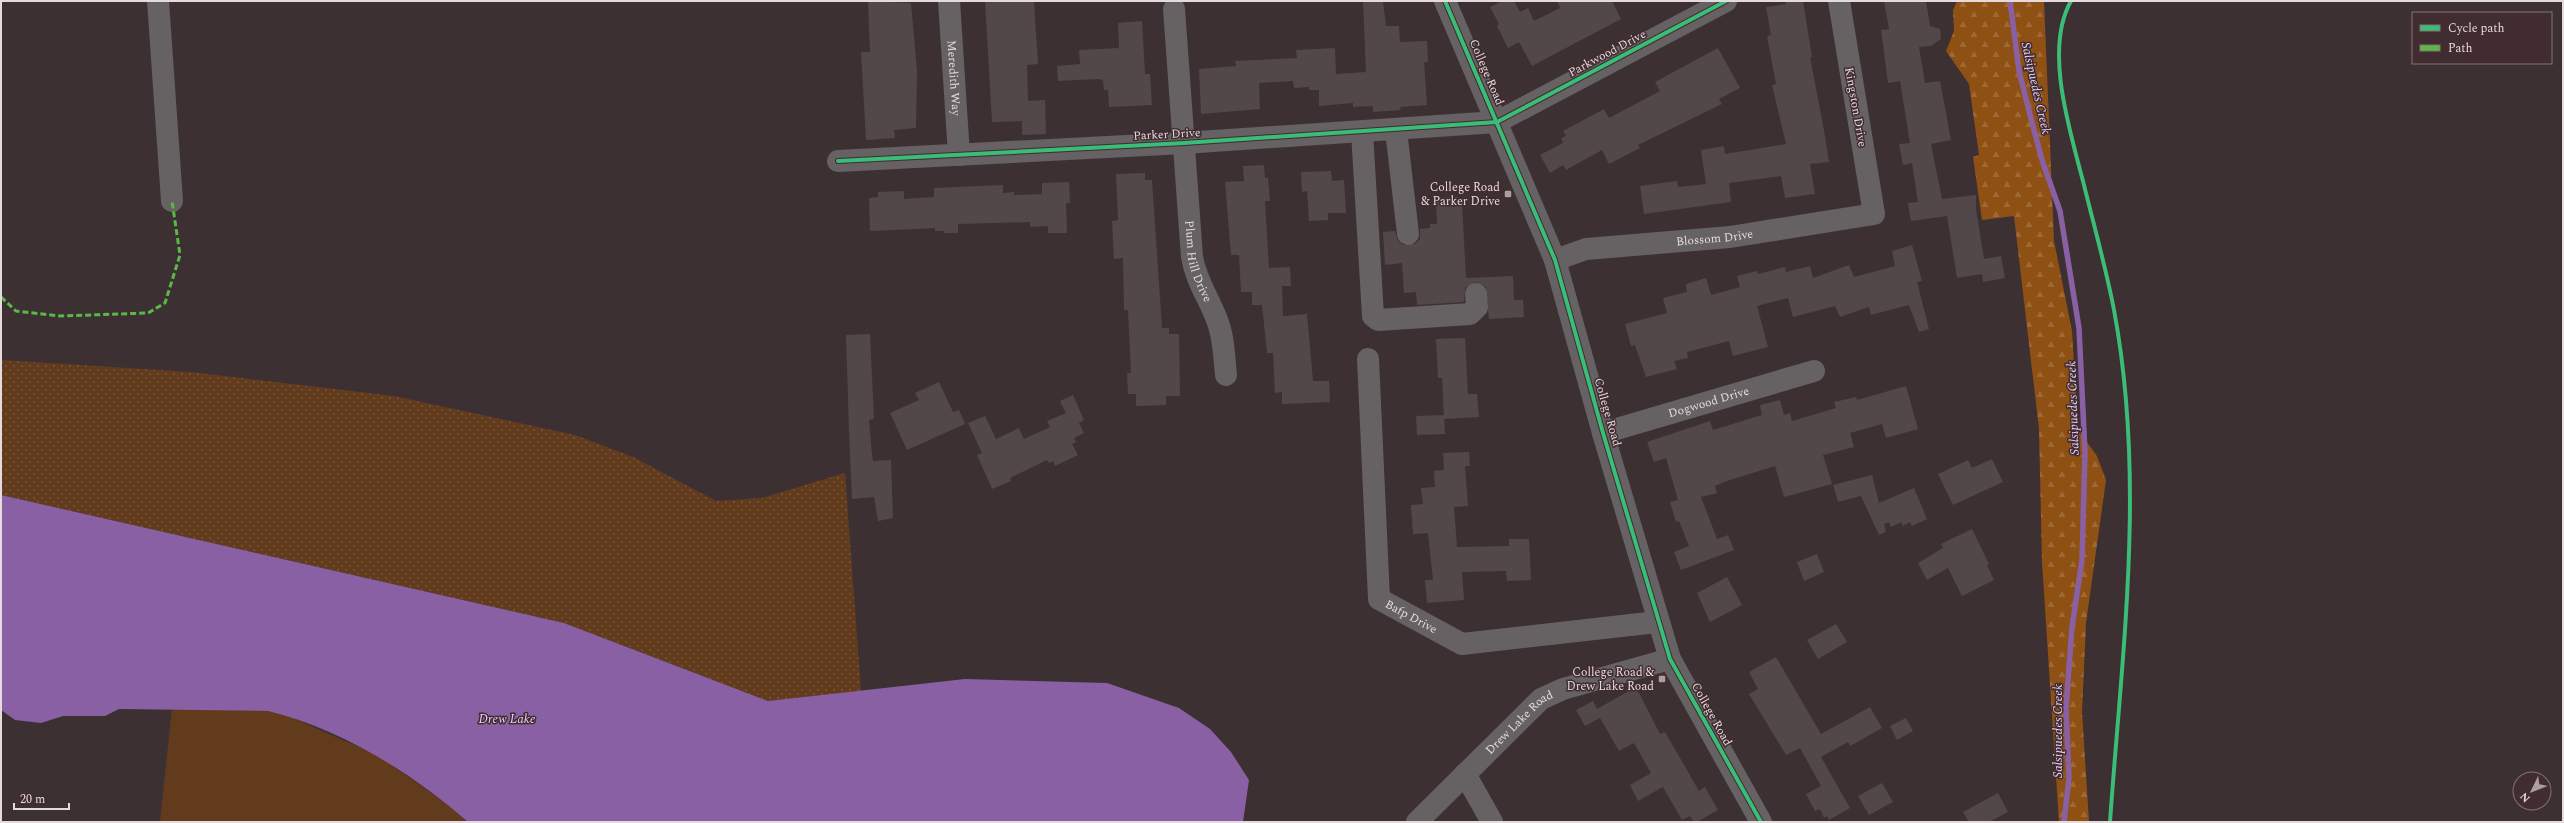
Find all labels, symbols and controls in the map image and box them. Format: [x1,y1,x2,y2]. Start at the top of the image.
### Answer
legend [2412,12,2552,64]
text: Cycle path [2448,19,2505,38]
street label: Parkwood Drive [1565,25,1650,82]
street label: College Road [1464,36,1509,109]
street label: Meredith Way [942,39,966,118]
text: Path [2448,39,2473,58]
water label: Salsipuedes Creek [2016,40,2056,136]
street label: Kingston Drive [1839,66,1872,149]
street label: Parker Drive [1133,123,1201,146]
place label: College Road & Parker Drive [1421,178,1500,211]
marker: College Road & Parker Drive [1503,189,1513,199]
street label: Plum Hill Drive [1179,220,1217,306]
street label: Blossom Drive [1675,224,1755,251]
water label: Salsipuedes Creek [2061,361,2085,455]
street label: College Road [1589,376,1626,449]
street label: Dogwood Drive [1666,382,1752,423]
street label: Bafp Drive [1381,595,1441,639]
place label: College Road & Drew Lake Road [1566,663,1655,696]
marker: College Road & Drew Lake Road [1657,674,1667,684]
street label: College Road [1686,679,1737,750]
water label: Salsipuedes Creek [2048,684,2068,778]
street label: Drew Lake Road [1481,686,1557,759]
water label: Drew Lake [478,709,536,729]
north arrow [2512,771,2552,811]
scale bar [14,785,69,811]
text: N [2516,788,2534,807]
text: 20 m [20,790,45,809]

